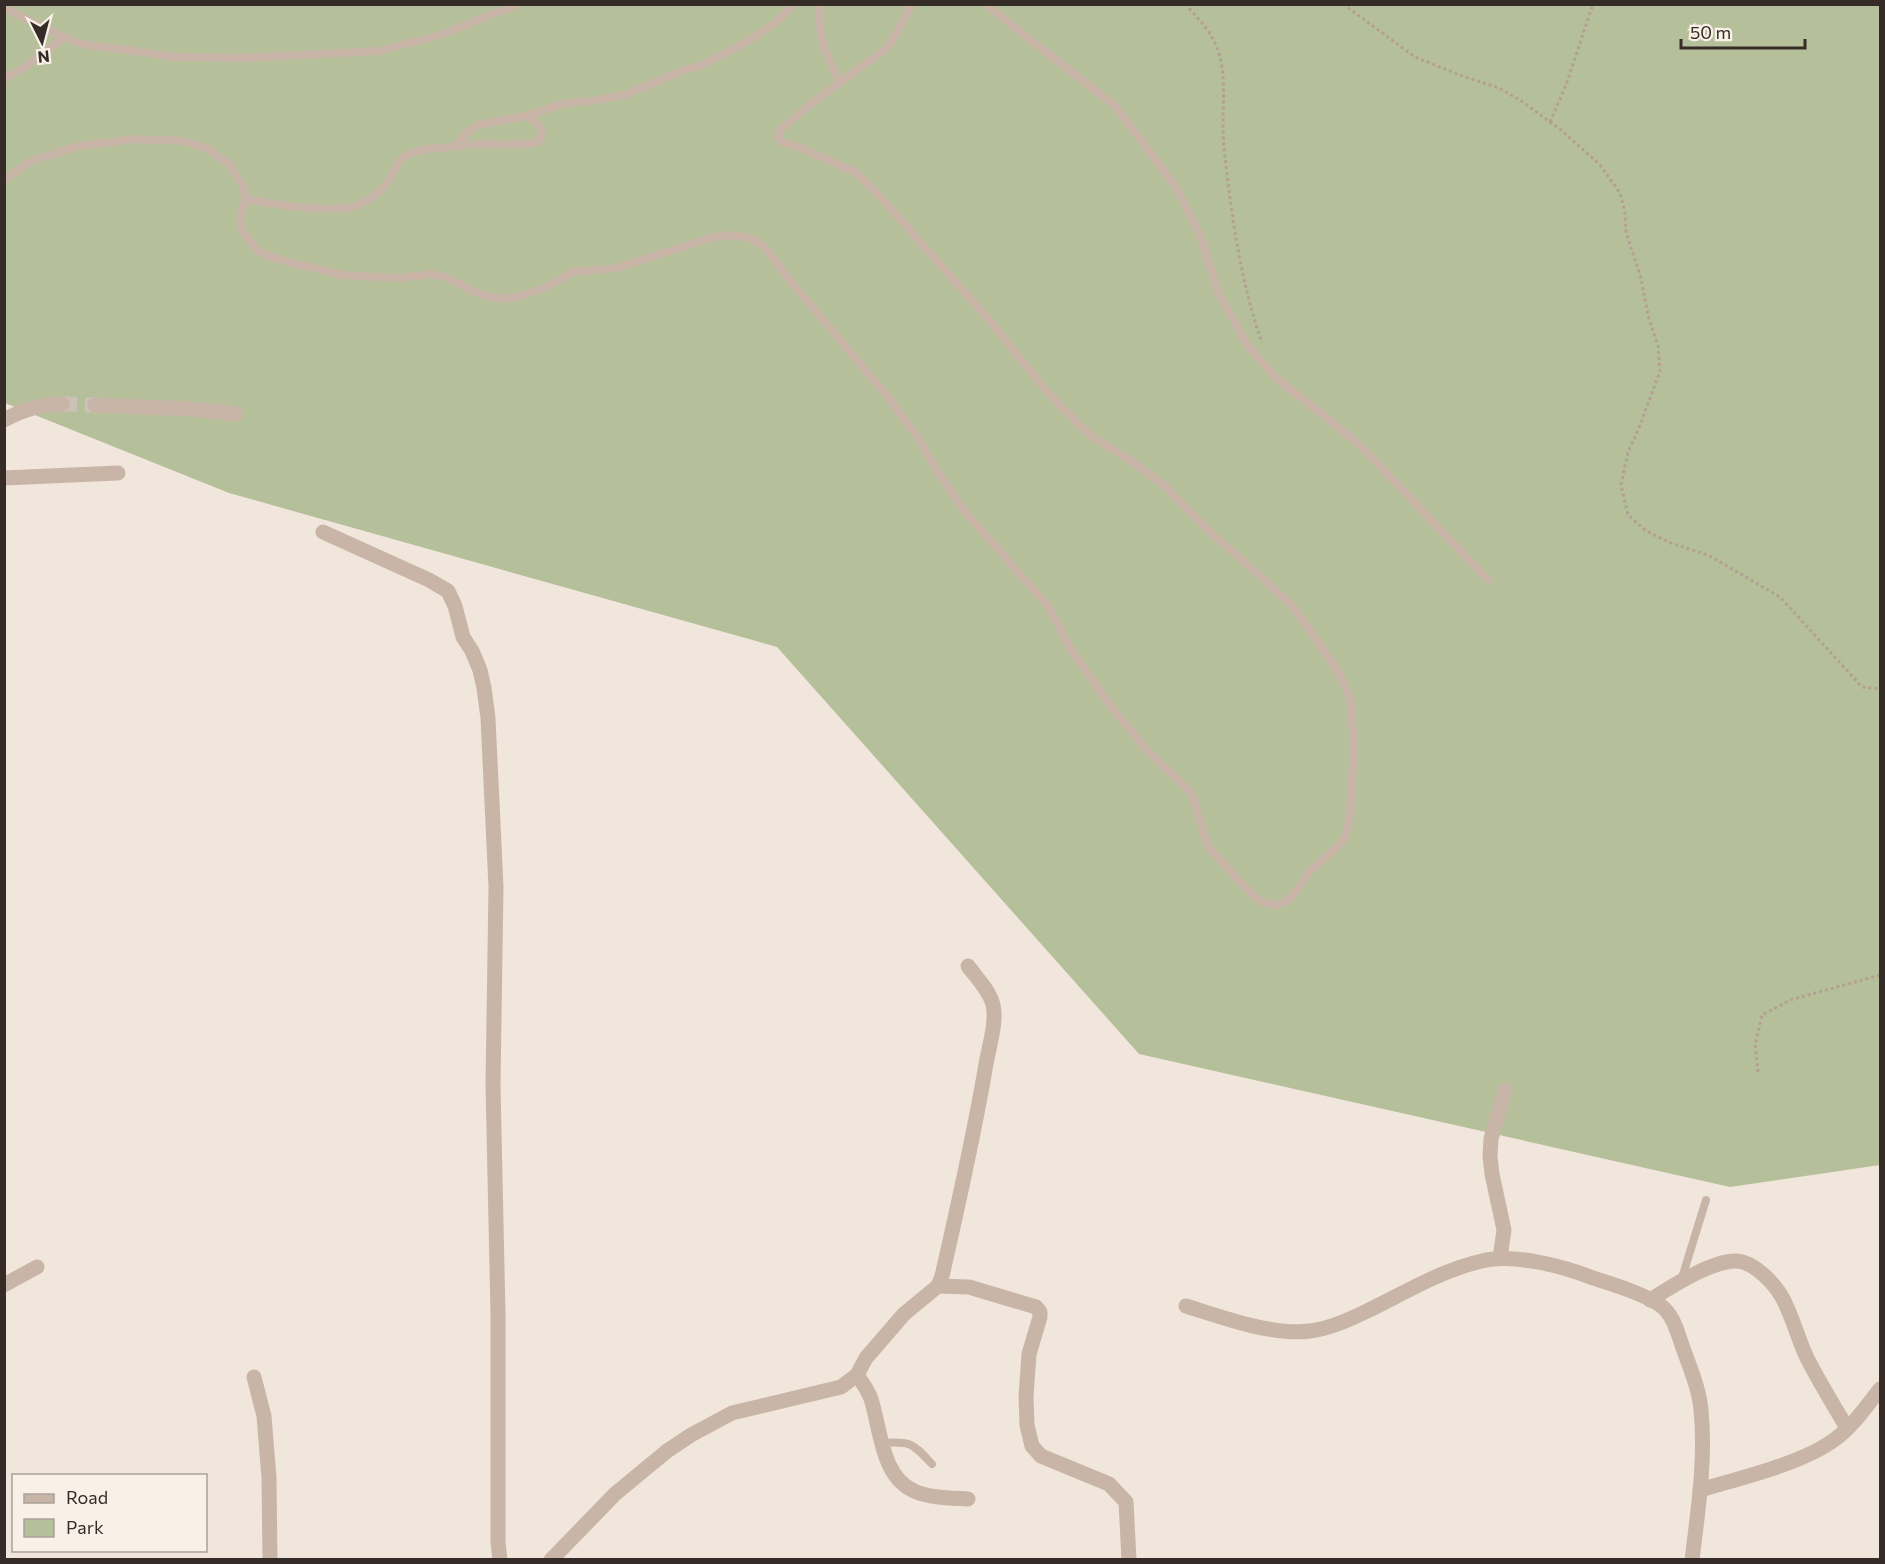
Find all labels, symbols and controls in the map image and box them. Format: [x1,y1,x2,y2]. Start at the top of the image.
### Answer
north arrow [12,12,72,72]
scale bar [1681,12,1806,50]
text: 50 m [1690,21,1731,43]
text: N [37,47,51,67]
legend [12,1474,207,1552]
text: Road [66,1486,108,1508]
text: Park [66,1516,104,1538]

